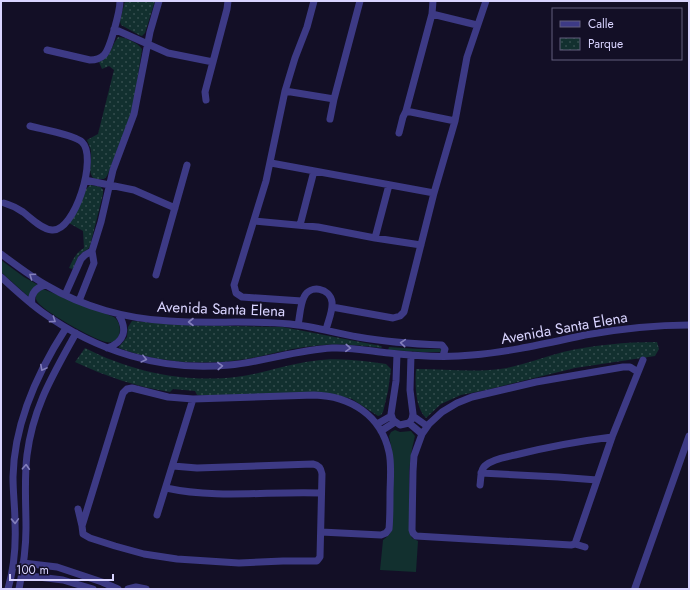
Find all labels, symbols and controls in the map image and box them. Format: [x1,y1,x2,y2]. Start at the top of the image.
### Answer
legend [552,8,682,60]
text: Calle [588,15,614,33]
text: Parque [588,35,623,53]
one-way arrow [29,274,36,281]
street label: Avenida Santa Elena [156,296,286,322]
street label: Avenida Santa Elena [499,306,629,350]
one-way arrow [49,315,56,322]
one-way arrow [188,318,194,326]
one-way arrow [400,338,406,347]
one-way arrow [345,344,351,353]
one-way arrow [140,355,147,363]
one-way arrow [217,361,223,370]
one-way arrow [40,363,47,371]
one-way arrow [22,464,31,470]
one-way arrow [11,518,19,524]
scale bar [10,556,113,582]
text: 100 m [16,561,49,579]

